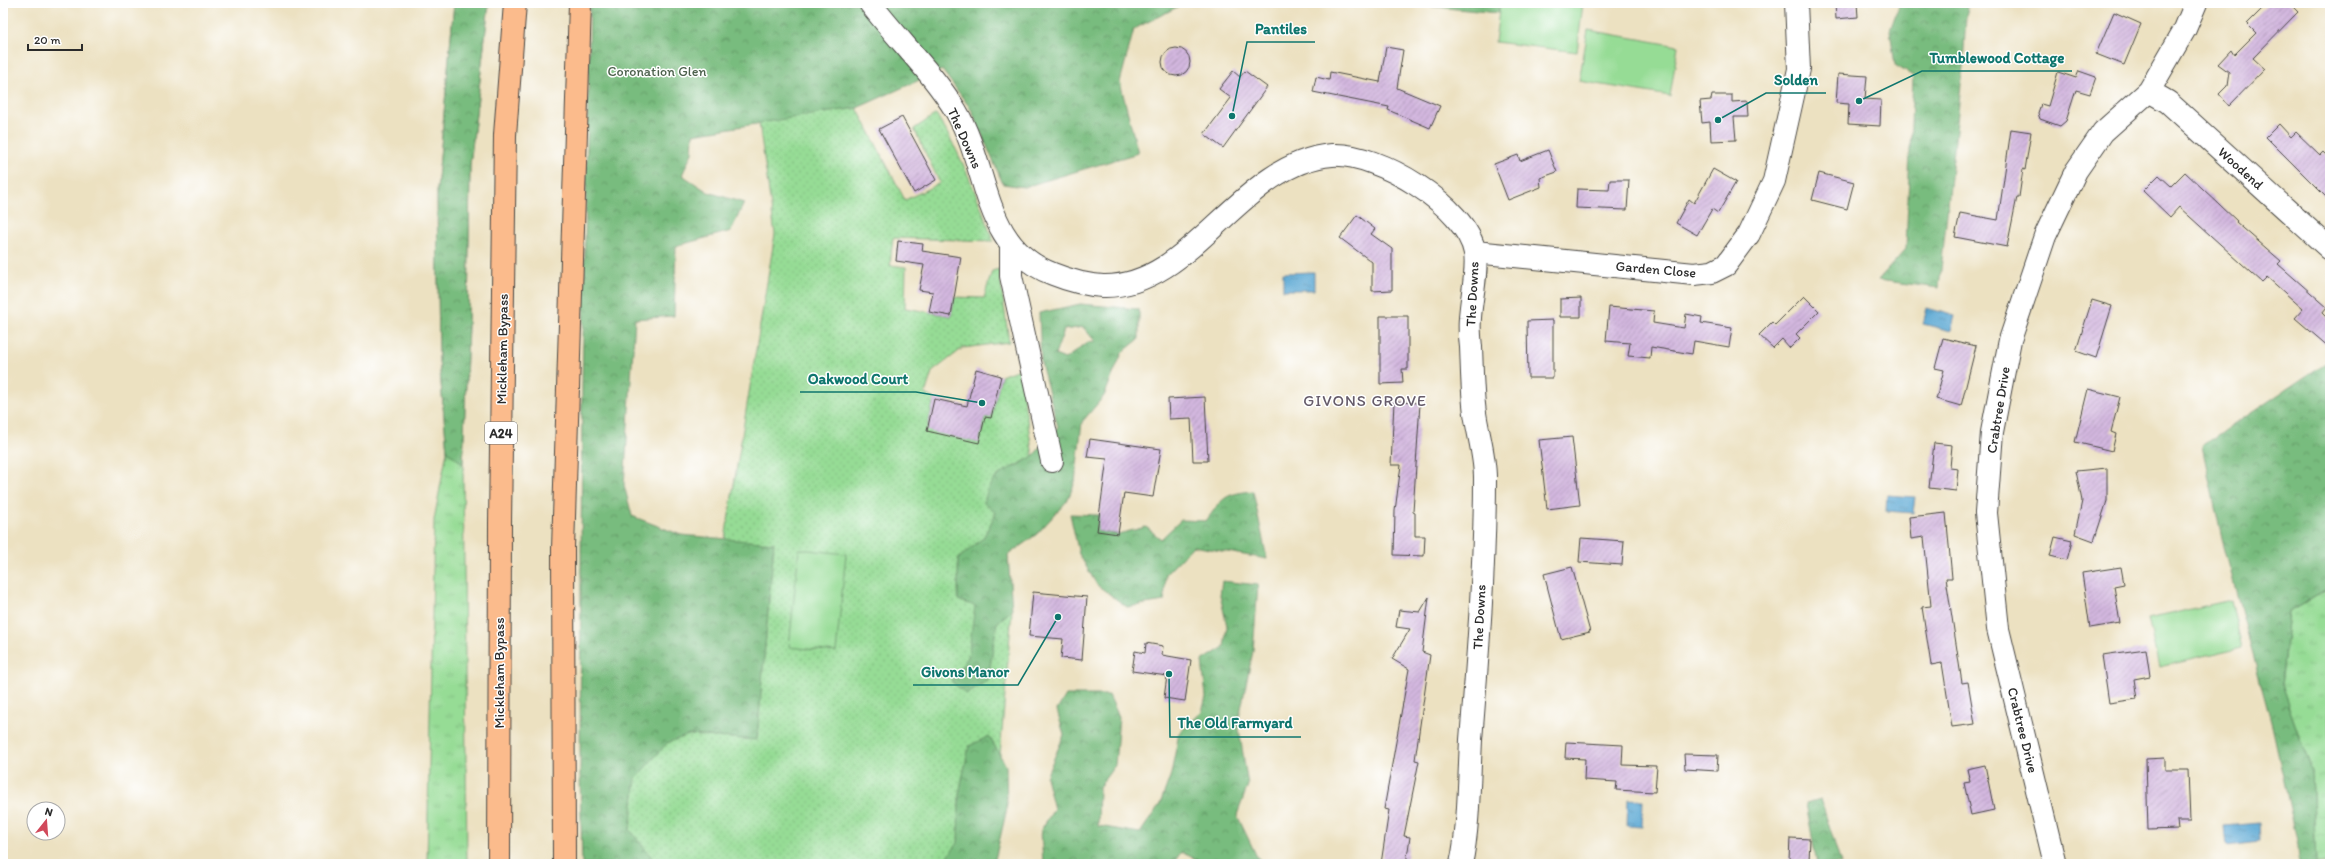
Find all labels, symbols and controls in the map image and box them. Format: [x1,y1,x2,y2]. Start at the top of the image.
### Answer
callout: Pantiles [1247,15,1315,42]
text: Pantiles [1255,20,1307,38]
scale bar [28,26,82,52]
text: 20 m [34,33,61,47]
callout: Tumblewood Cottage [1922,44,2072,71]
text: Tumblewood Cottage [1929,49,2064,68]
park label: Coronation Glen [608,63,707,80]
callout: Solden [1766,66,1826,93]
text: Solden [1774,71,1818,89]
street label: The Downs [944,105,986,171]
street label: Woodend [2214,144,2267,193]
street label: Garden Close [1615,258,1697,282]
street label: The Downs [1462,261,1483,327]
street label: Mickleham Bypass [493,293,512,405]
callout: Oakwood Court [800,365,916,392]
street label: Crabtree Drive [1983,365,2014,455]
text: Oakwood Court [808,370,909,388]
district label: GIVONS GROVE [1303,391,1427,410]
road number: A24 [485,422,517,444]
street label: The Downs [1469,584,1490,650]
street label: Mickleham Bypass [491,617,508,729]
callout: Givons Manor [913,658,1018,685]
text: Givons Manor [921,663,1009,681]
street label: Crabtree Drive [2004,686,2041,775]
callout: The Old Farmyard [1170,710,1301,737]
text: The Old Farmyard [1176,714,1294,733]
north arrow [26,801,66,841]
text: N [43,805,54,819]

